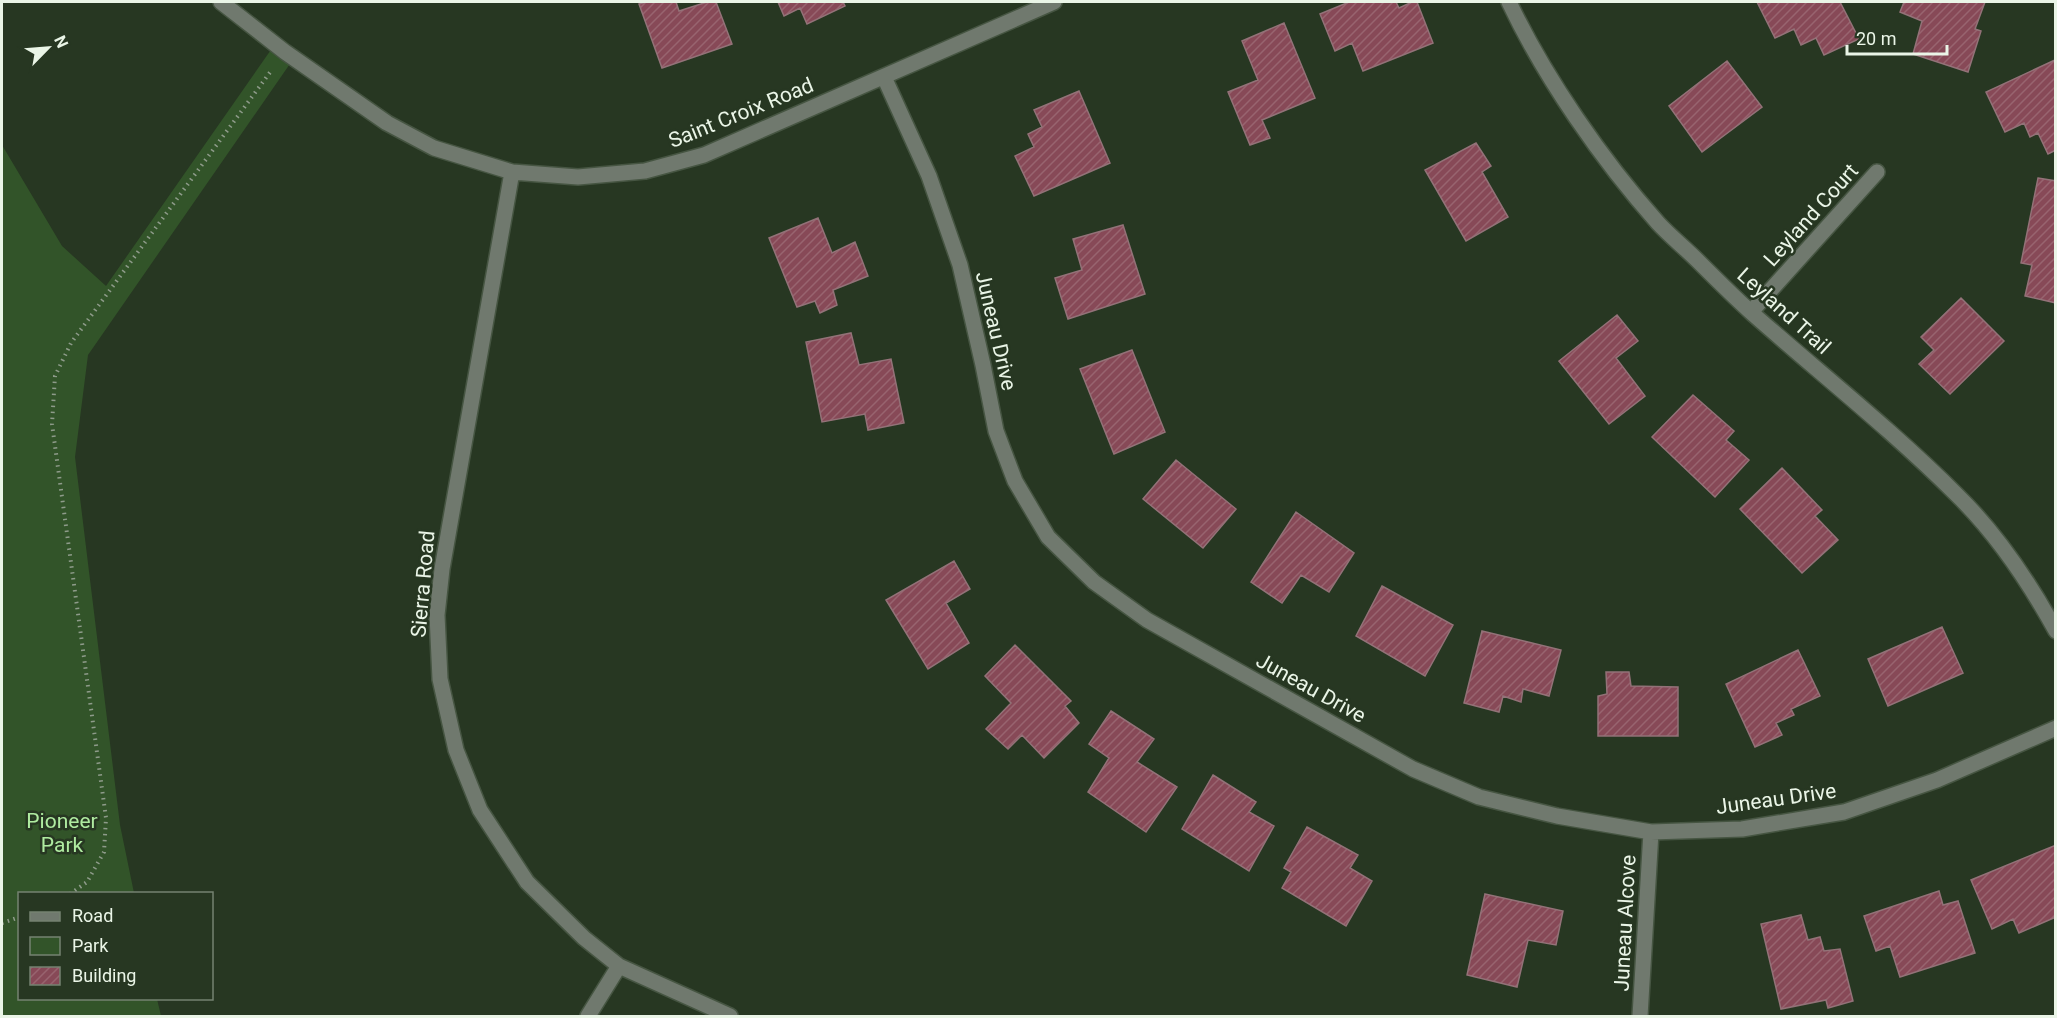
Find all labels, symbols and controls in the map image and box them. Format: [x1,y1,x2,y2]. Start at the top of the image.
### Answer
north arrow [18,18,78,78]
scale bar [1847,18,1948,56]
text: 20 m [1856,28,1896,49]
text: N [50,33,72,51]
street label: Saint Croix Road [665,73,817,153]
street label: Leyland Court [1759,159,1863,271]
street label: Leyland Trail [1732,263,1836,359]
street label: Juneau Drive [971,269,1021,393]
street label: Sierra Road [406,529,440,639]
street label: Juneau Drive [1252,648,1370,728]
street label: Juneau Drive [1714,779,1838,819]
park label: Pioneer Park [26,809,98,857]
street label: Juneau Alcove [1609,854,1641,992]
legend [18,892,213,1000]
text: Road [72,905,113,926]
text: Park [72,935,109,956]
text: Building [72,965,136,986]

